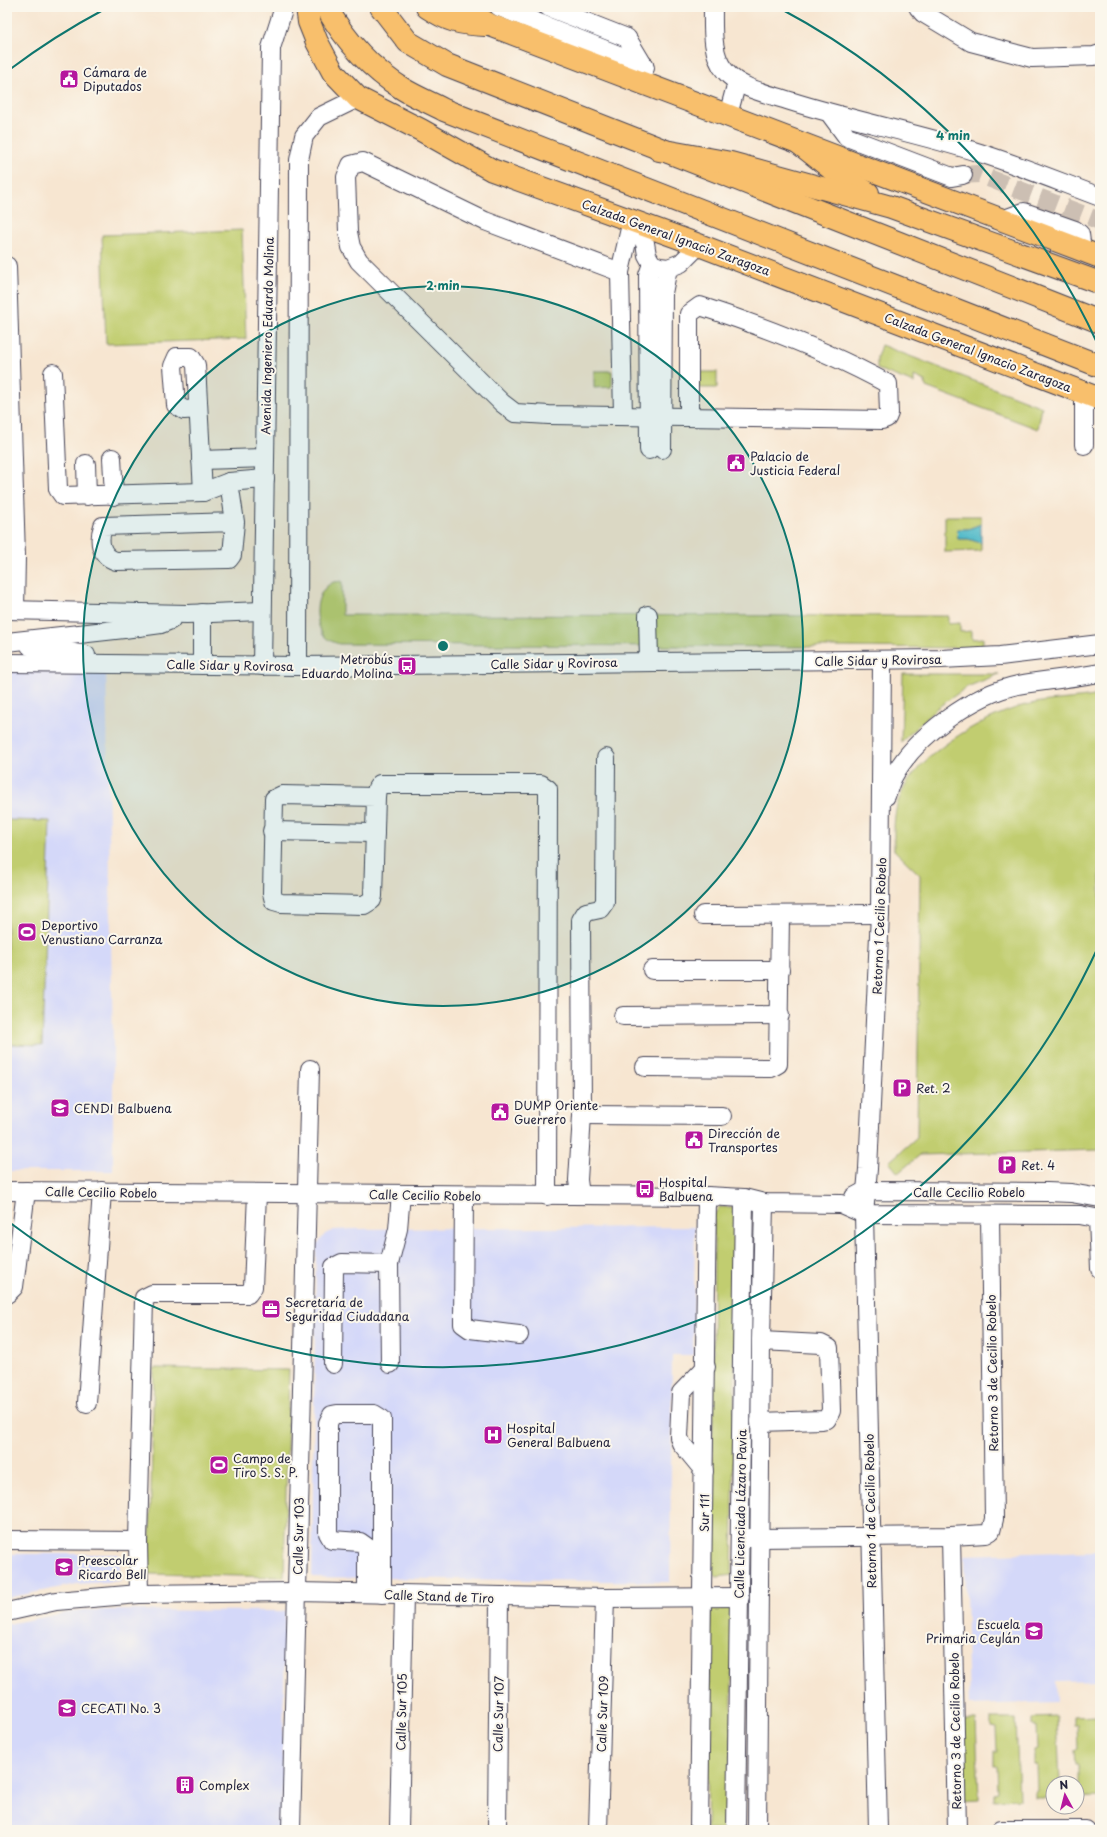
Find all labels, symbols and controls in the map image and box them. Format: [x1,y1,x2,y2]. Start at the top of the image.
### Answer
place label: Cámara de Diputados [83,63,148,95]
public building icon: Cámara de Diputados [58,68,80,90]
text: 4 min [936,126,970,144]
street label: Calzada General Ignacio Zaragoza [579,194,773,280]
street label: Avenida Ingeniero Eduardo Molina [256,237,278,435]
text: 2 min [426,276,460,294]
street label: Calzada General Ignacio Zaragoza [882,308,1075,396]
place label: Palacio de Justicia Federal [750,447,840,479]
public building icon: Palacio de Justicia Federal [725,452,747,474]
centre of rings [436,639,450,653]
place label: Metrobús Eduardo Molina [301,650,394,682]
street label: Calle Sidar y Rovirosa [814,650,942,670]
street label: Calle Sidar y Rovirosa [490,653,618,673]
street label: Calle Sidar y Rovirosa [166,655,294,675]
bus stop icon: Metrobús Eduardo Molina [396,655,418,677]
street label: Retorno 1 Cecilio Robelo [868,857,890,995]
place label: Deportivo Venustiano Carranza [41,916,163,948]
sports icon: Deportivo Venustiano Carranza [16,921,38,943]
parking icon: Ret. 2 [891,1077,913,1099]
place label: Ret. 2 [916,1079,950,1097]
place label: DUMP Oriente Guerrero [514,1096,599,1128]
school or university icon: CENDI Balbuena [49,1097,71,1119]
place label: CENDI Balbuena [74,1099,172,1117]
public building icon: DUMP Oriente Guerrero [489,1101,511,1123]
place label: Dirección de Transportes [708,1124,780,1156]
public building icon: Dirección de Transportes [683,1129,705,1151]
parking icon: Ret. 4 [996,1154,1018,1176]
place label: Ret. 4 [1021,1156,1055,1174]
place label: Hospital Balbuena [659,1173,714,1205]
bus stop icon: Hospital Balbuena [634,1178,656,1200]
street label: Calle Cecilio Robelo [45,1182,158,1202]
street label: Calle Cecilio Robelo [913,1183,1025,1201]
street label: Calle Cecilio Robelo [369,1185,482,1205]
place label: Secretaría de Seguridad Ciudadana [285,1293,410,1325]
street label: Retorno 3 de Cecilio Robelo [982,1294,1002,1452]
office icon: Secretaría de Seguridad Ciudadana [260,1298,282,1320]
place label: Hospital General Balbuena [507,1419,611,1451]
hospital icon: Hospital General Balbuena [482,1424,504,1446]
street label: Calle Licenciado Lázaro Pavia [730,1429,750,1599]
street label: Retorno 1 de Cecilio Robelo [860,1433,880,1589]
place label: Campo de Tiro S. S. P. [233,1449,298,1481]
sports icon: Campo de Tiro S. S. P. [208,1454,230,1476]
street label: Sur 111 [695,1494,713,1532]
street label: Calle Sur 103 [288,1497,308,1575]
place label: Preescolar Ricardo Bell [78,1551,147,1583]
school or university icon: Preescolar Ricardo Bell [53,1556,75,1578]
street label: Calle Stand de Tiro [384,1585,495,1607]
place label: Escuela Primaria Ceylán [926,1615,1021,1647]
school or university icon: Escuela Primaria Ceylán [1023,1620,1045,1642]
street label: Retorno 3 de Cecilio Robelo [945,1652,965,1810]
street label: Calle Sur 105 [391,1673,411,1751]
street label: Calle Sur 107 [488,1675,508,1752]
street label: Calle Sur 109 [592,1675,612,1753]
school or university icon: CECATI No. 3 [56,1697,78,1719]
place label: CECATI No. 3 [81,1699,161,1717]
building icon: Complex [174,1774,196,1796]
north arrow [1045,1775,1085,1815]
place label: Complex [199,1776,249,1794]
text: N [1058,1776,1069,1794]

